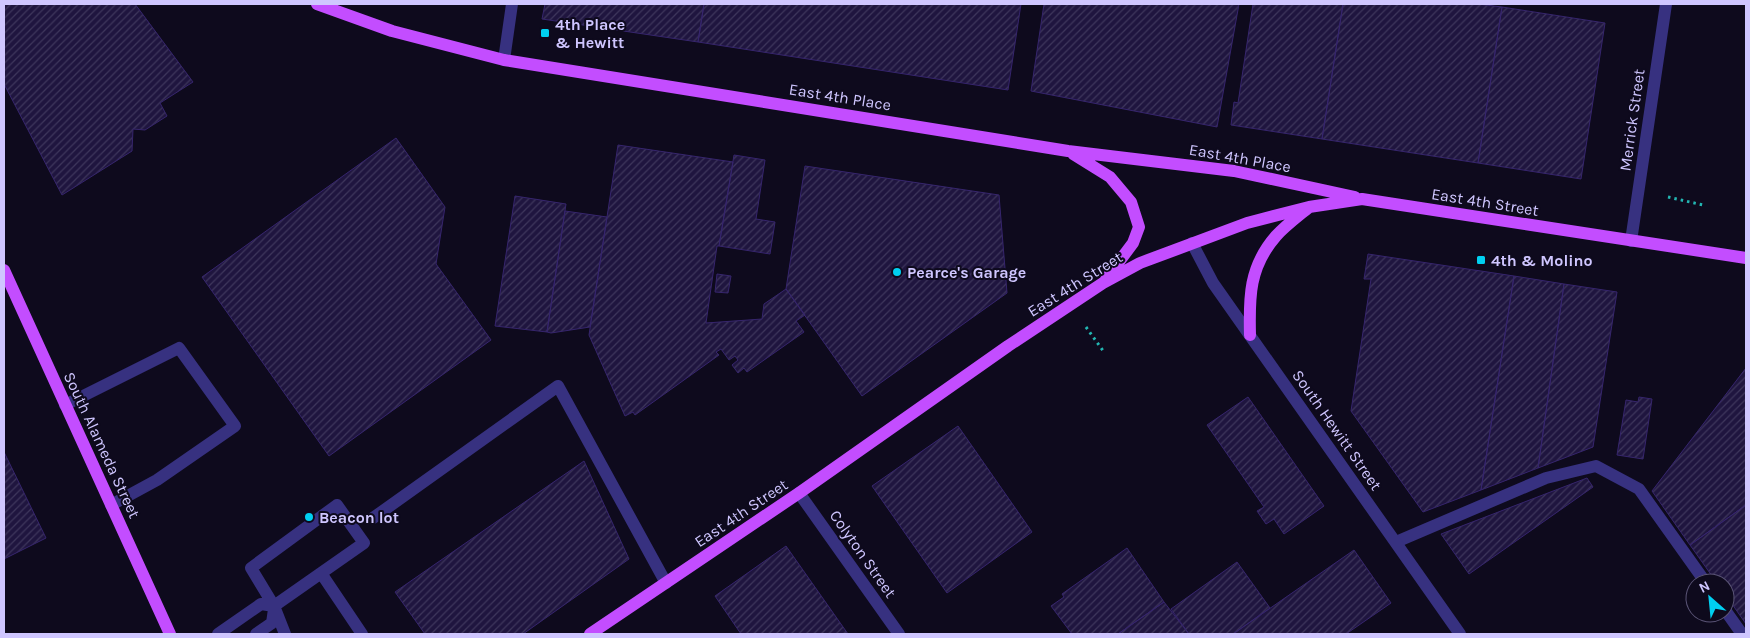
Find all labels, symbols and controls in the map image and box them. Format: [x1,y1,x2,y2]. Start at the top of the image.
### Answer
place label: 4th Place & Hewitt [555,15,625,52]
marker: 4th Place & Hewitt [539,27,551,39]
street label: Merrick Street [1615,68,1649,172]
street label: East 4th Place [788,80,892,114]
street label: East 4th Place [1188,140,1292,176]
street label: East 4th Street [1430,184,1540,220]
street label: East 4th Street [1024,247,1126,321]
place label: 4th & Molino [1491,251,1593,270]
marker: 4th & Molino [1475,254,1487,266]
place label: Pearce's Garage [907,263,1026,282]
marker: Pearce's Garage [891,266,903,278]
street label: South Hewitt Street [1288,366,1386,494]
street label: South Alameda Street [60,369,144,521]
street label: East 4th Street [691,475,791,551]
street label: Colyton Street [826,507,900,601]
place label: Beacon lot [319,508,399,527]
marker: Beacon lot [303,511,315,523]
north arrow [1685,573,1735,623]
text: N [1696,577,1713,597]

